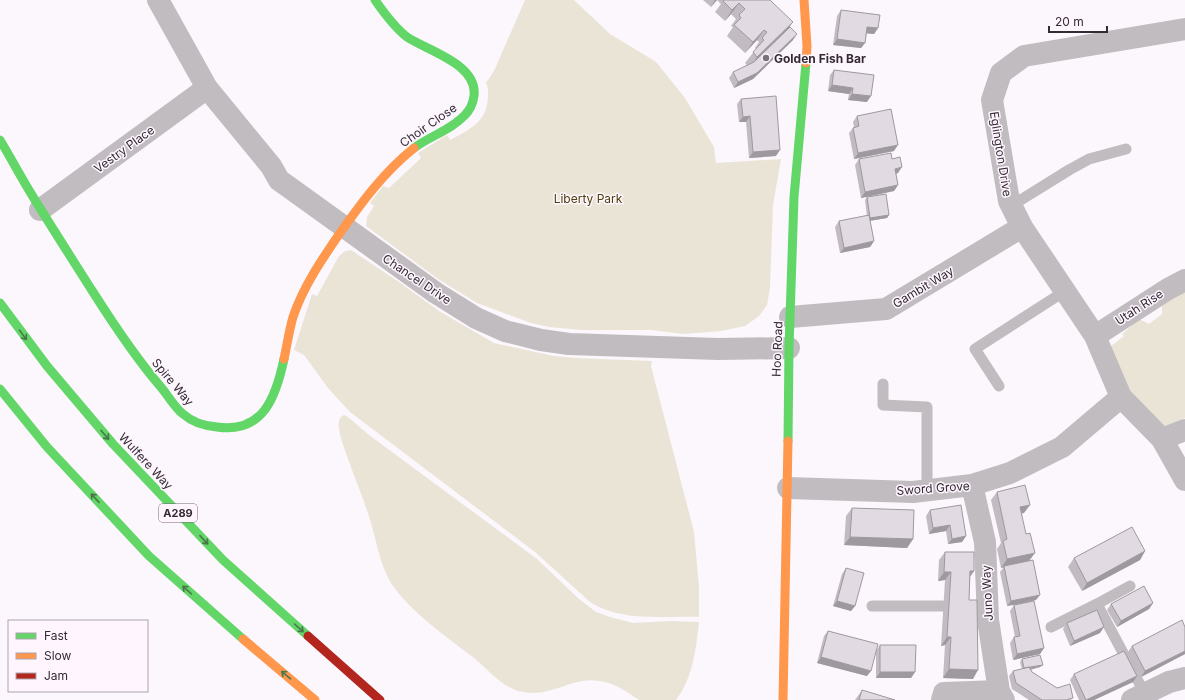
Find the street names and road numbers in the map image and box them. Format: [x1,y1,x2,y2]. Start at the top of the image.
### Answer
street label: Choir Close [397,100,459,150]
street label: Eglington Drive [987,110,1015,198]
street label: Vestry Place [91,122,157,176]
street label: Chancel Drive [380,251,454,307]
street label: Gambit Way [890,263,956,311]
street label: Utah Rise [1112,286,1166,328]
street label: Hoo Road [769,321,785,377]
street label: Spire Way [149,355,197,409]
street label: Wulfere Way [116,430,176,493]
street label: Sword Grove [896,478,970,498]
road number: A289 [159,504,197,522]
street label: Juno Way [978,564,996,621]

